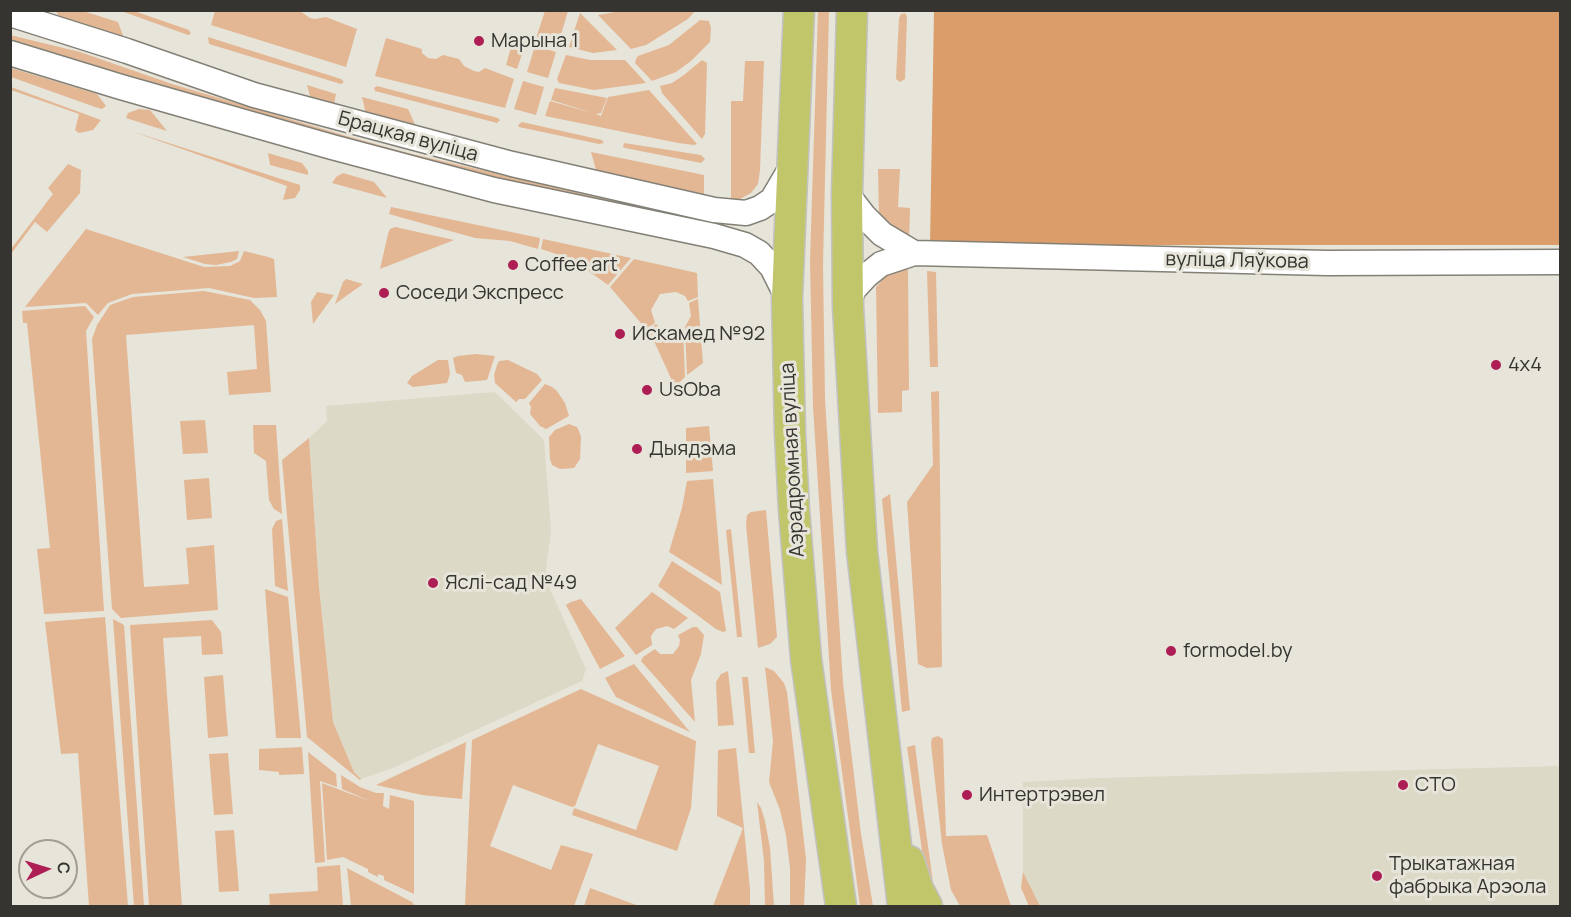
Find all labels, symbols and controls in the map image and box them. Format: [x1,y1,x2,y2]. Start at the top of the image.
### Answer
place label: Марына 1 [491,29,579,53]
marker: Марына 1 [472,34,486,48]
street label: Брацкая вуліца [335,107,481,167]
street label: вуліца Ляўкова [1165,248,1309,274]
place label: Coffee art [525,253,618,277]
marker: Coffee art [506,258,520,272]
place label: Соседи Экспресс [396,281,564,305]
marker: Соседи Экспресс [377,286,391,300]
place label: Искамед №92 [632,322,765,346]
marker: Искамед №92 [613,327,627,341]
place label: 4х4 [1508,353,1542,377]
marker: 4х4 [1489,358,1503,372]
street label: Аэрадромная вуліца [776,362,810,558]
place label: UsOba [659,378,721,402]
marker: UsOba [640,383,654,397]
place label: Дыядэма [649,437,736,461]
marker: Дыядэма [630,442,644,456]
place label: Яслі-сад №49 [445,571,577,595]
marker: Яслі-сад №49 [426,576,440,590]
place label: formodel.by [1183,639,1293,663]
marker: formodel.by [1164,644,1178,658]
place label: СТО [1415,773,1456,797]
marker: СТО [1396,778,1410,792]
place label: Интертрэвел [979,783,1105,807]
marker: Интертрэвел [960,788,974,802]
north arrow [18,839,78,899]
place label: Трыкатажная фабрыка Арэола [1389,852,1546,899]
text: С [53,861,75,875]
marker: Трыкатажная фабрыка Арэола [1370,869,1384,883]

